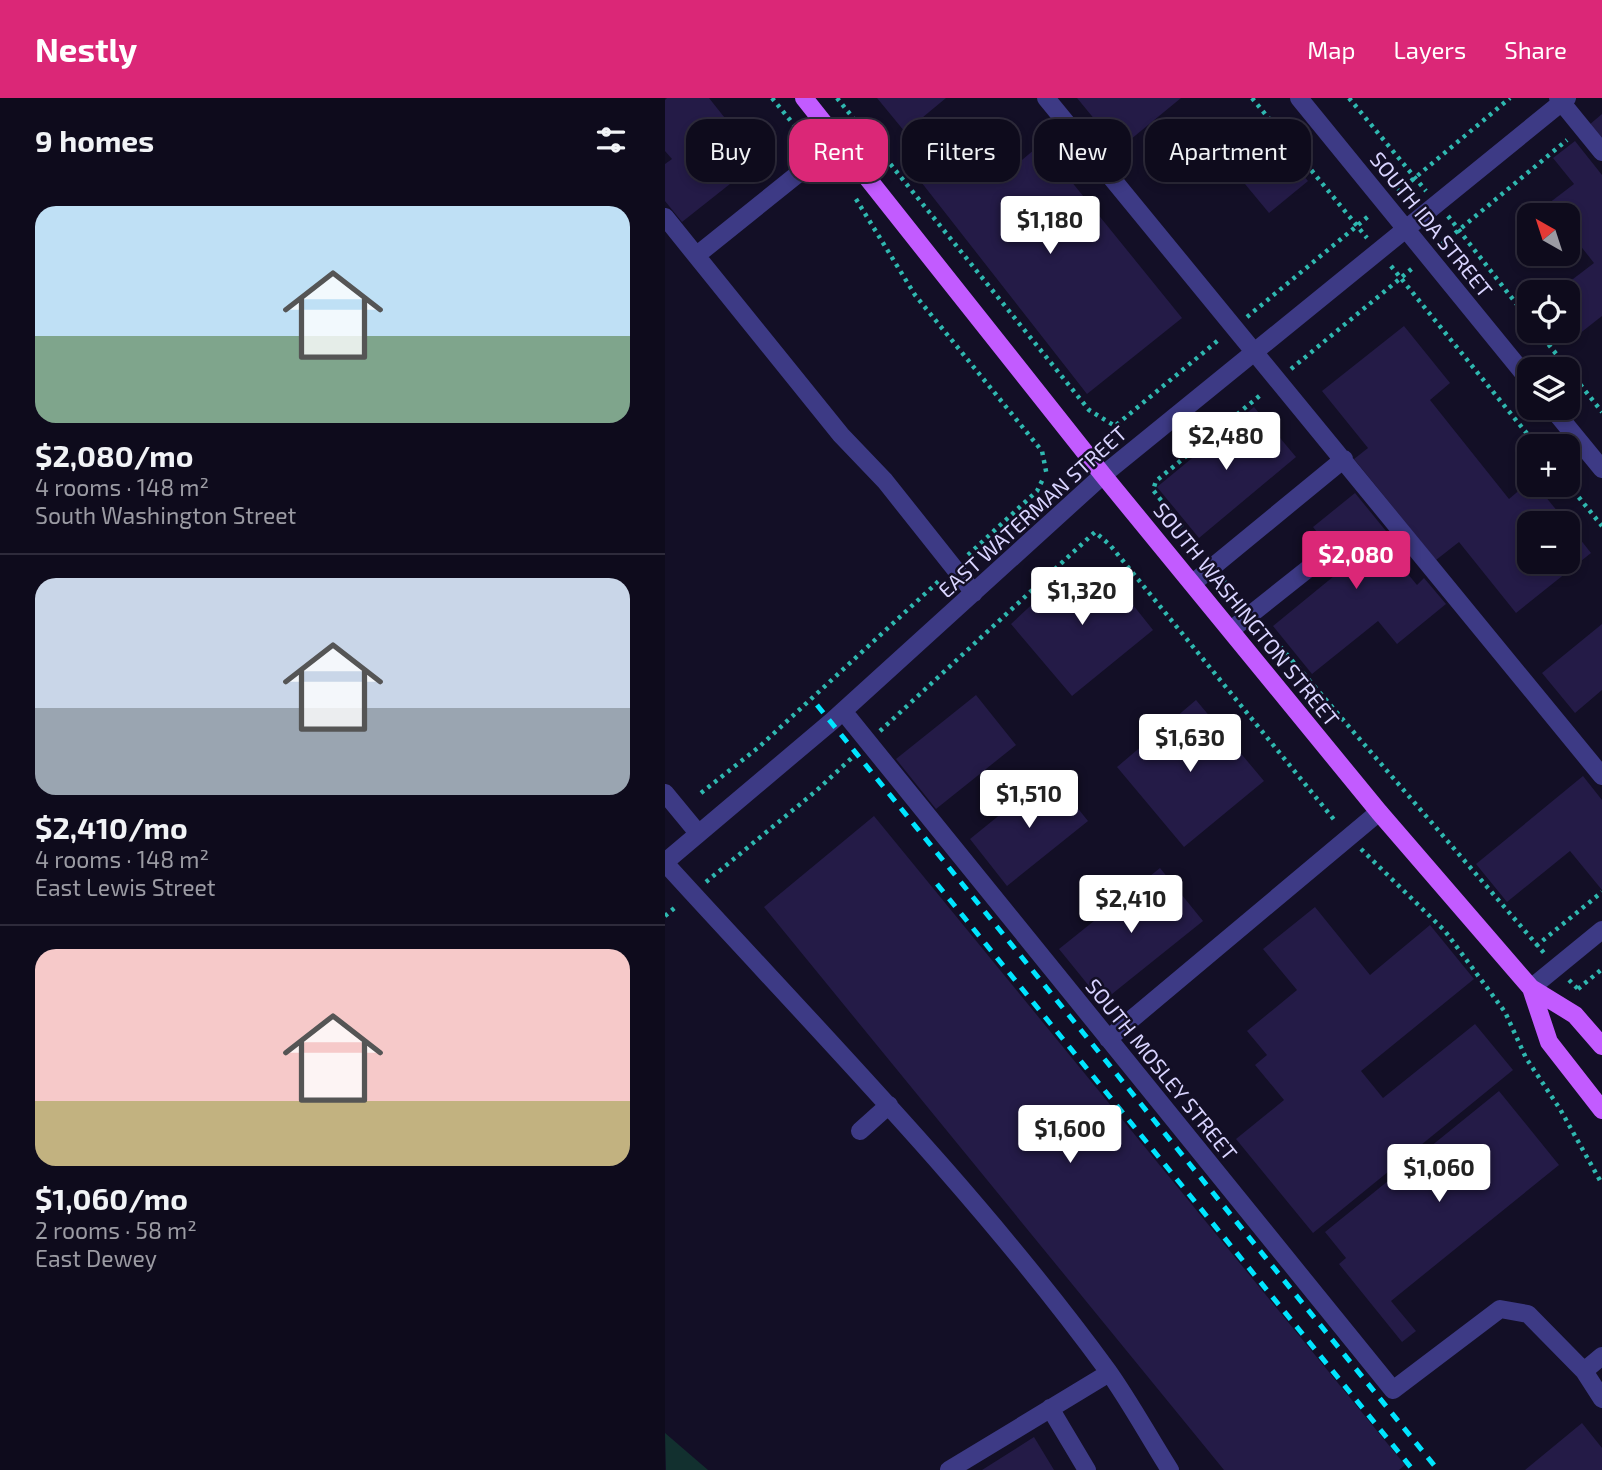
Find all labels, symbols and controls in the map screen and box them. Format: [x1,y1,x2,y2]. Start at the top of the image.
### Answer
text: Nestly [35,29,137,69]
text: Map [1307,35,1355,64]
text: Layers [1393,35,1466,64]
text: Share [1504,35,1567,64]
chip: Buy [686,119,775,182]
chip: Rent [789,119,888,182]
chip: Filters [902,119,1020,182]
chip: New [1034,119,1131,182]
chip: Apartment [1145,119,1311,182]
icon: filters [592,121,630,159]
text: 9 homes [35,122,154,158]
street label: SOUTH IDA STREET [1366,146,1498,302]
pin: $1,180 [993,197,1107,256]
north arrow [1517,203,1580,266]
map controls [1517,203,1580,574]
text: $1,180 [1017,205,1083,233]
icon: home [270,252,396,378]
button: locate [1517,280,1580,343]
button: layers [1517,357,1580,420]
pin: $2,480 [1169,412,1283,472]
street label: EAST WATERMAN STREET [933,420,1131,602]
text: $2,480 [1188,421,1264,449]
button: + [1517,434,1580,497]
text: $2,080/mo [35,437,193,473]
text: 4 rooms · 148 m² [35,473,209,501]
street label: SOUTH WASHINGTON STREET [1149,497,1345,731]
text: South Washington Street [35,501,296,529]
button: − [1517,511,1580,574]
pin: $2,080 [1299,532,1413,591]
text: $2,080 [1318,540,1394,568]
pin: $1,320 [1025,568,1139,627]
text: $1,320 [1047,576,1117,604]
icon: home [270,624,396,750]
pin: $1,630 [1133,714,1247,774]
text: $1,630 [1155,723,1225,751]
pin: $1,510 [972,770,1086,830]
text: $1,510 [996,779,1062,807]
text: $2,410/mo [35,809,188,845]
text: 4 rooms · 148 m² [35,845,209,873]
text: East Lewis Street [35,873,216,901]
pin: $2,410 [1074,876,1188,935]
text: $2,410 [1095,884,1167,912]
street label: SOUTH MOSLEY STREET [1081,973,1243,1165]
icon: home [270,995,396,1121]
pin: $1,600 [1013,1105,1127,1165]
text: $1,600 [1034,1114,1106,1142]
pin: $1,060 [1382,1144,1496,1204]
text: $1,060 [1403,1153,1475,1181]
text: $1,060/mo [35,1180,188,1216]
text: 2 rooms · 58 m² [35,1216,197,1244]
text: East Dewey [35,1244,157,1272]

